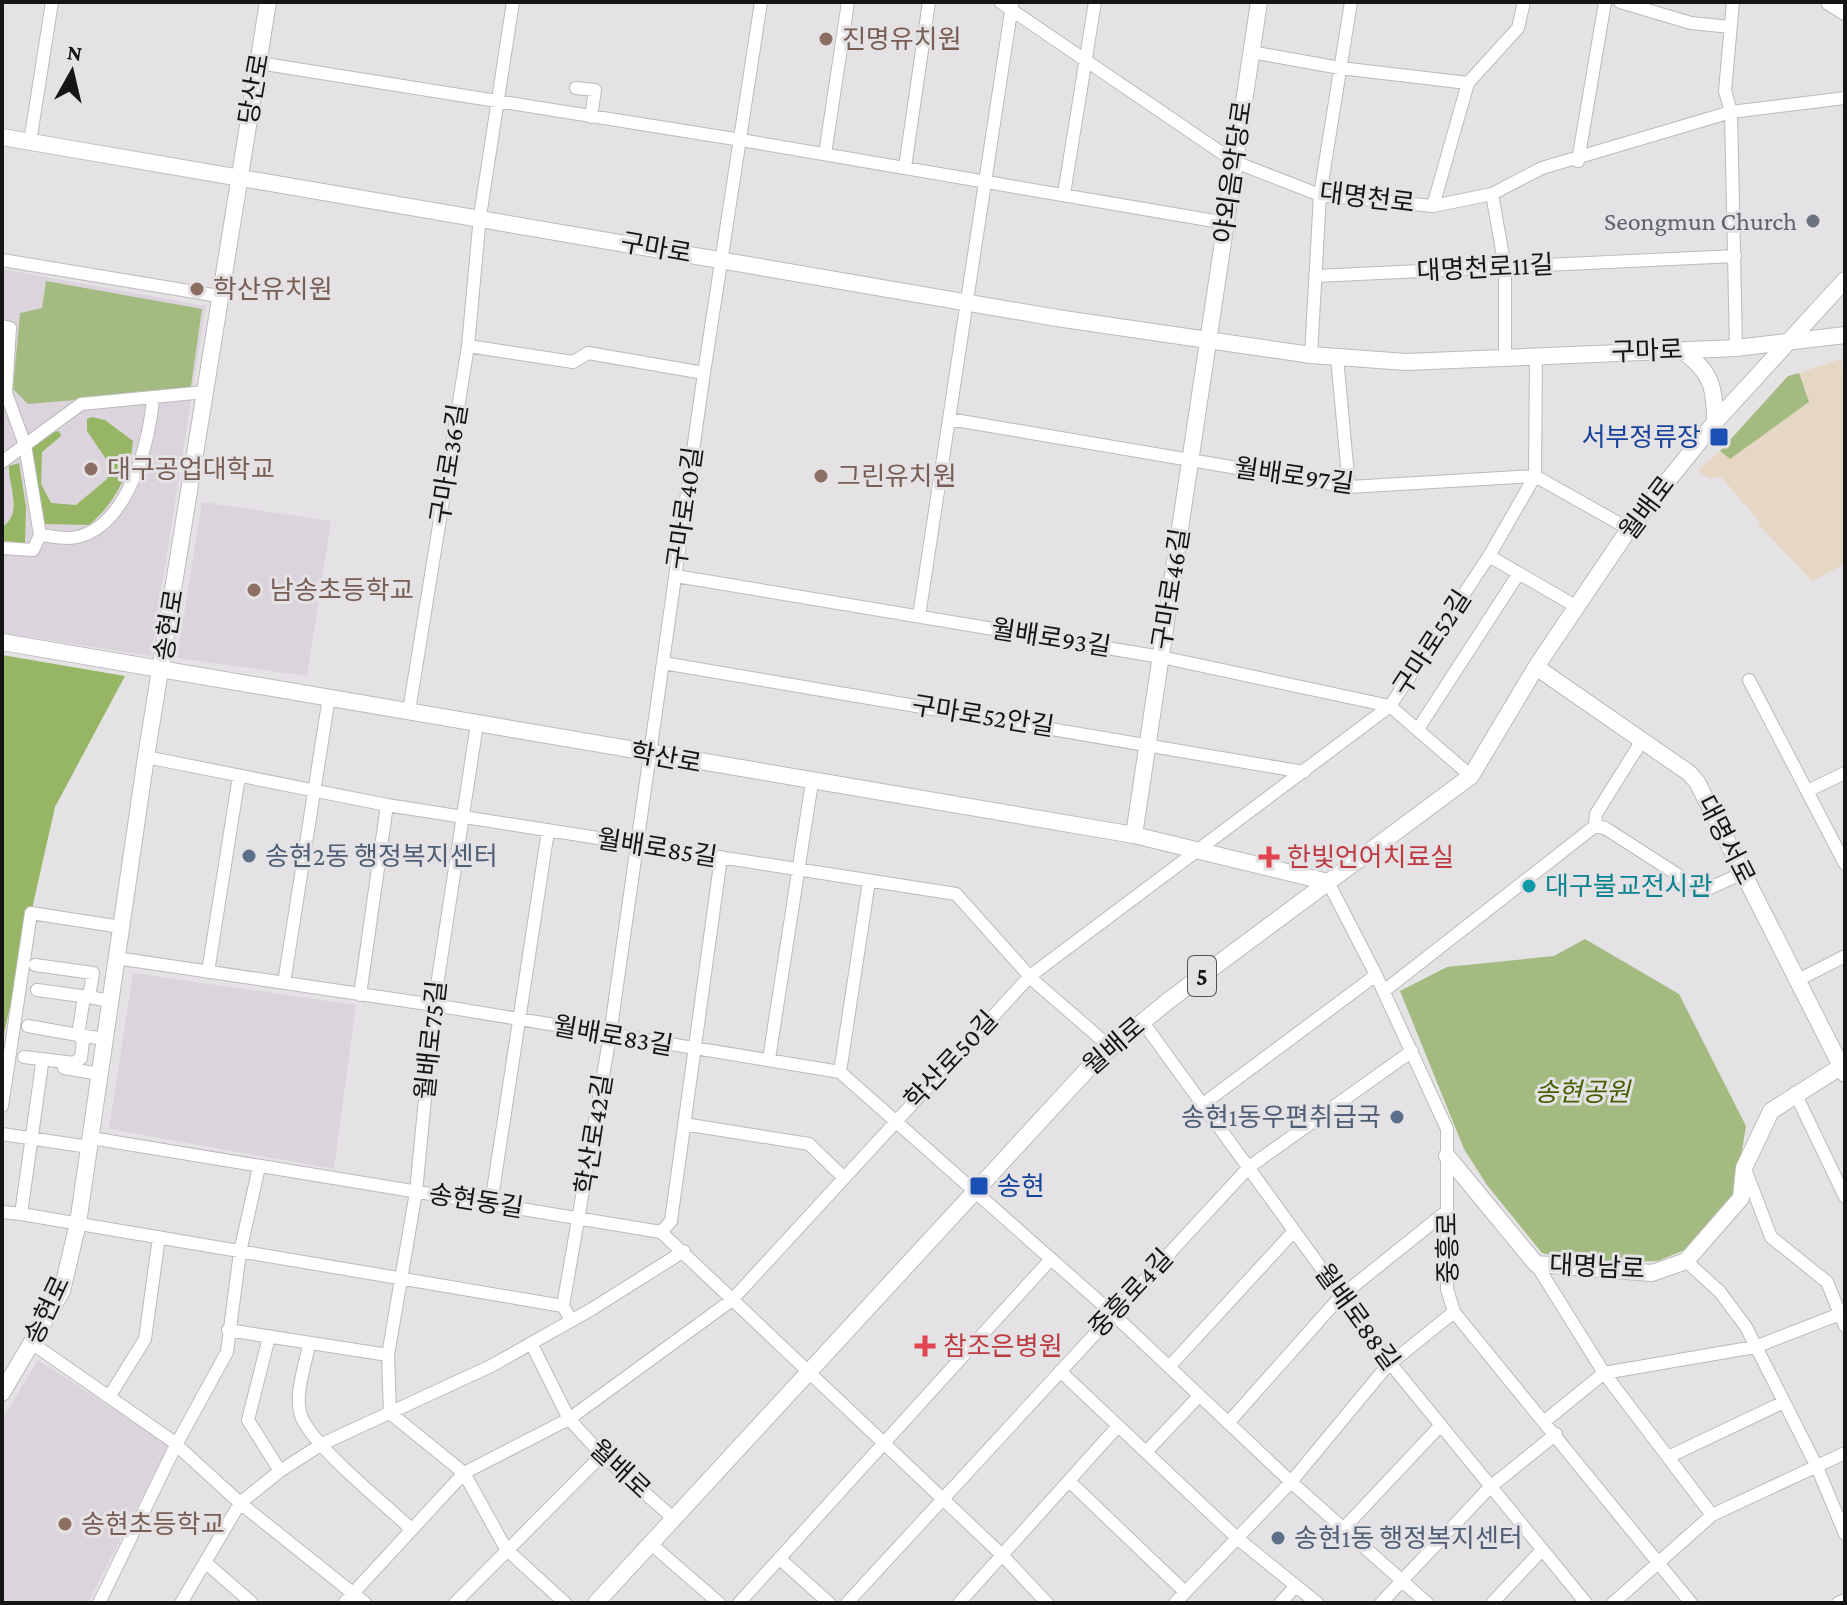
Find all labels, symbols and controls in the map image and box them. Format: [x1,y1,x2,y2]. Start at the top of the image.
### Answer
place label: 진명유치원 [842,25,962,54]
marker: 진명유치원 [817,30,835,48]
north arrow [32,32,112,112]
text: N [66,39,84,66]
street label: 당산로 [233,51,275,127]
street label: 야외음악당로 [1209,99,1257,245]
street label: 대명천로 [1318,178,1416,218]
place label: Seongmun Church [1604,207,1797,236]
marker: Seongmun Church [1804,212,1822,230]
street label: 구마로 [618,227,694,269]
street label: 대명천로11길 [1416,250,1554,286]
place label: 학산유치원 [213,275,333,304]
marker: 학산유치원 [188,280,206,298]
street label: 구마로 [1611,335,1683,367]
street label: 구마로36길 [425,402,473,526]
place label: 서부정류장 [1581,423,1701,452]
marker: 서부정류장 [1708,426,1730,448]
street label: 구마로40길 [662,445,708,571]
street label: 월배로97길 [1232,453,1356,499]
place label: 대구공업대학교 [107,455,274,484]
marker: 대구공업대학교 [82,460,100,478]
place label: 그린유치원 [837,462,957,491]
marker: 그린유치원 [812,467,830,485]
street label: 월배로 [1614,471,1680,545]
street label: 구마로46길 [1147,526,1195,652]
place label: 남송초등학교 [270,576,414,605]
marker: 남송초등학교 [245,581,263,599]
street label: 구마로52길 [1387,585,1477,701]
street label: 송현로 [149,587,189,663]
street label: 월배로93길 [989,614,1113,662]
street label: 구마로52안길 [910,690,1056,742]
street label: 학산로 [628,737,704,779]
street label: 대명서로 [1691,791,1761,889]
street label: 월배로85길 [595,824,719,872]
place label: 송현2동 행정복지센터 [265,842,498,871]
place label: 한빛언어치료실 [1287,843,1454,872]
marker: 한빛언어치료실 [1258,846,1280,868]
marker: 송현2동 행정복지센터 [240,847,258,865]
place label: 대구불교전시관 [1545,872,1713,901]
marker: 대구불교전시관 [1520,877,1538,895]
road number: 5 [1188,956,1216,996]
street label: 월배로75길 [410,979,452,1101]
street label: 학산로50길 [899,1005,1003,1115]
street label: 월배로83길 [551,1011,675,1061]
street label: 월배로 [1077,1012,1151,1080]
street label: 학산로42길 [570,1072,618,1196]
park label: 송현공원 [1534,1078,1632,1107]
place label: 송현1동우편취급국 [1181,1103,1381,1132]
marker: 송현1동우편취급국 [1388,1108,1406,1126]
place label: 송현 [997,1172,1045,1201]
marker: 송현 [968,1175,990,1197]
street label: 송현동길 [426,1179,526,1223]
street label: 중흥로 [1433,1212,1463,1284]
street label: 중흥로4길 [1083,1243,1179,1343]
street label: 대명남로 [1548,1250,1646,1284]
street label: 월배로88길 [1309,1258,1405,1376]
street label: 송현로 [19,1271,75,1349]
place label: 참조은병원 [943,1332,1063,1361]
marker: 참조은병원 [914,1335,936,1357]
street label: 월배로 [584,1434,656,1504]
place label: 송현초등학교 [81,1510,225,1539]
marker: 송현초등학교 [56,1515,74,1533]
place label: 송현1동 행정복지센터 [1294,1524,1523,1553]
marker: 송현1동 행정복지센터 [1269,1529,1287,1547]

